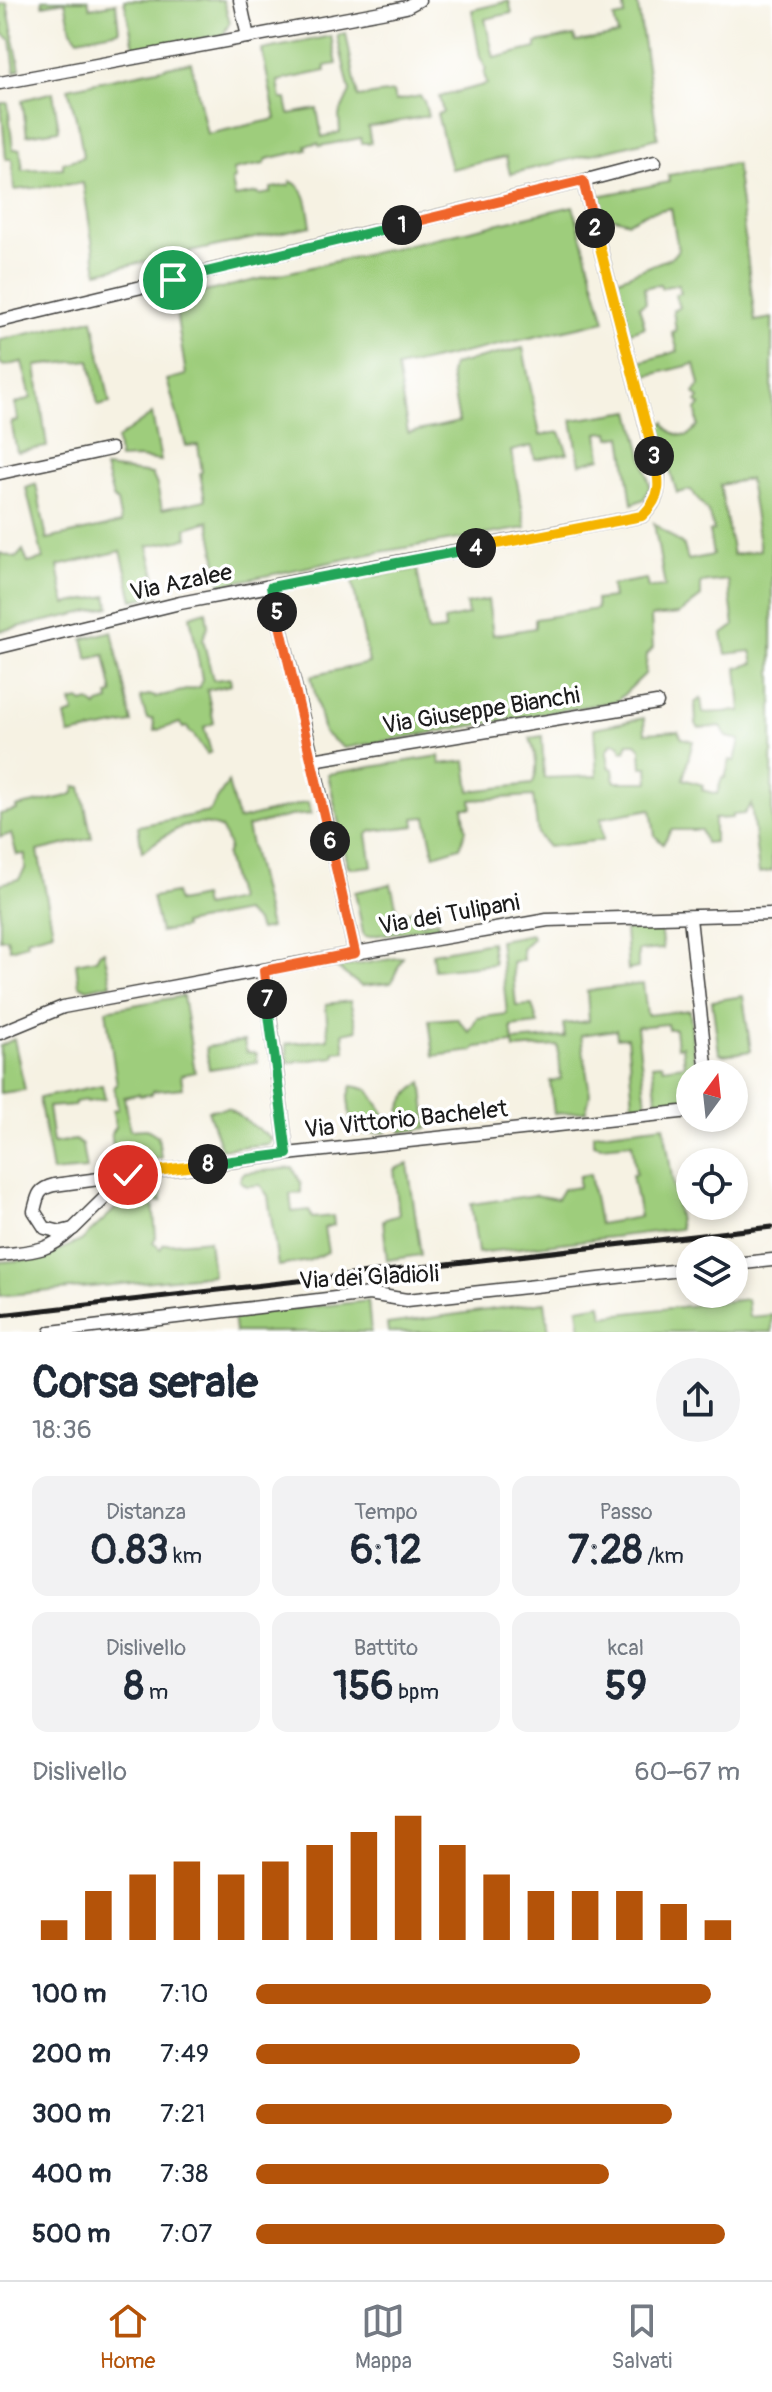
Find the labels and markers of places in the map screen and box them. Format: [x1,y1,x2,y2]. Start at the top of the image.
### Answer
pin: 1 [382,205,422,245]
pin: 2 [575,208,615,248]
pin [139,246,207,314]
pin: 3 [634,436,674,476]
pin: 4 [456,528,496,568]
pin: 5 [257,592,297,632]
pin: 6 [310,821,350,861]
pin: 7 [247,979,287,1019]
pin [94,1141,162,1209]
pin: 8 [188,1144,228,1184]

